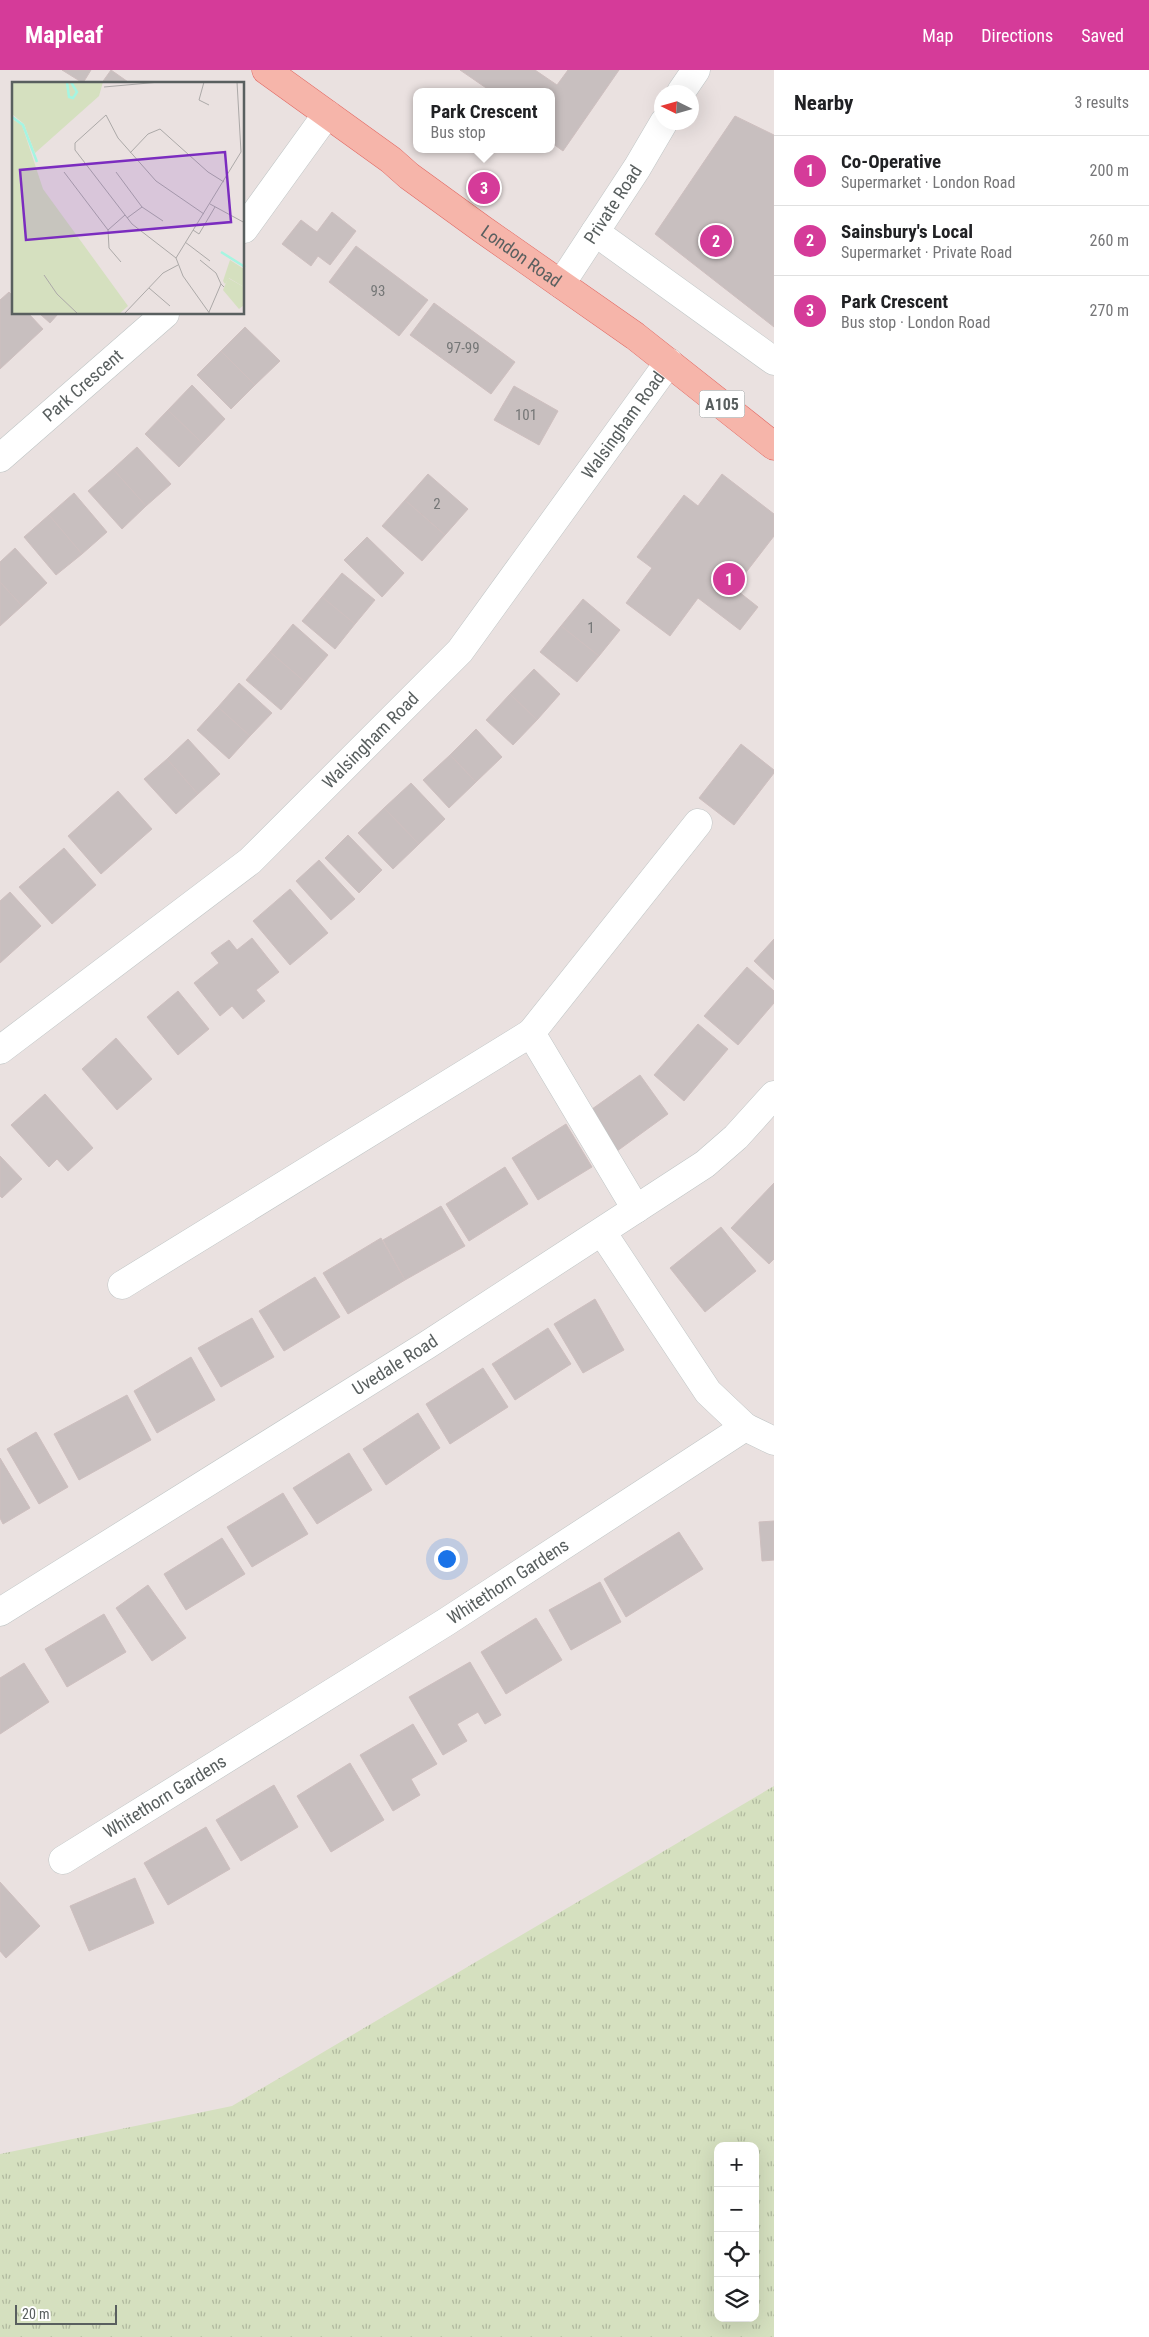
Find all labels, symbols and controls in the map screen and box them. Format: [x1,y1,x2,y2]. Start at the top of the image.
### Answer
text: Mapleaf [25,21,103,49]
text: Map [922,25,953,46]
text: Directions [981,25,1053,46]
text: Saved [1081,25,1124,46]
inset map [12,82,245,315]
north arrow [654,85,699,130]
popup [413,88,555,153]
text: Nearby [794,91,853,115]
text: 3 results [1074,93,1129,112]
text: Park Crescent [430,100,538,123]
text: Bus stop [430,123,486,142]
text: Co-Operative [841,150,941,173]
street label: Private Road [579,161,646,248]
text: 1 [806,161,814,180]
text: 200 m [1090,161,1129,180]
pin: 3 [468,169,500,207]
text: Supermarket · London Road [841,173,1015,192]
text: Sainsbury's Local [841,220,973,243]
street label: London Road [477,221,566,291]
pin: 2 [700,222,732,260]
text: 2 [806,231,814,250]
text: 260 m [1090,231,1129,250]
text: Supermarket · Private Road [841,243,1012,262]
house number: 93 [371,282,385,300]
text: Park Crescent [841,290,948,313]
text: 3 [806,301,814,320]
text: 270 m [1090,301,1129,320]
text: Bus stop · London Road [841,313,990,332]
house number: 97-99 [446,339,480,357]
street label: Park Crescent [38,345,127,426]
street label: Walsingham Road [577,367,669,483]
road number: A105 [700,390,744,418]
house number: 101 [515,406,537,424]
house number: 2 [433,495,441,513]
pin: 1 [713,560,745,598]
house number: 1 [587,619,595,637]
street label: Walsingham Road [318,688,423,792]
street label: Uvedale Road [348,1330,441,1399]
street label: Whitethorn Gardens [443,1534,572,1628]
your location [434,1546,460,1572]
street label: Whitethorn Gardens [99,1750,230,1842]
map controls [714,2142,759,2322]
button: + [714,2142,759,2187]
button: − [714,2187,759,2232]
button: locate [714,2232,759,2277]
button: layers [714,2277,759,2322]
scale bar [15,2302,118,2325]
text: 20 m [22,2306,50,2322]

